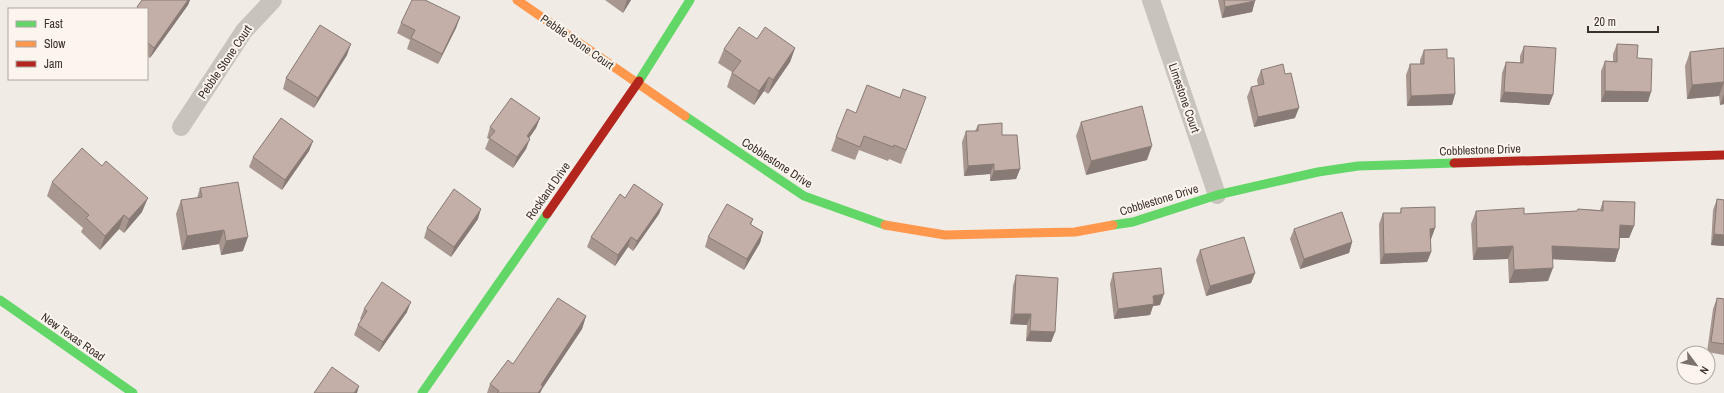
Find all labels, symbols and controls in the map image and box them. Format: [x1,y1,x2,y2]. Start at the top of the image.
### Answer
legend [8,8,148,80]
scale bar [1588,8,1658,34]
street label: Pebble Stone Court [537,11,617,73]
text: 20 m [1594,14,1616,30]
text: Fast [44,16,63,32]
street label: Pebble Stone Court [194,22,256,102]
text: Slow [44,36,66,52]
text: Jam [44,56,63,72]
street label: Limestone Court [1165,61,1203,135]
street label: Cobblestone Drive [738,134,816,192]
street label: Cobblestone Drive [1439,141,1521,159]
street label: Rockland Drive [522,159,574,223]
street label: Cobblestone Drive [1118,180,1200,220]
street label: New Texas Road [38,309,108,365]
north arrow [1676,345,1716,385]
text: N [1697,364,1712,377]

